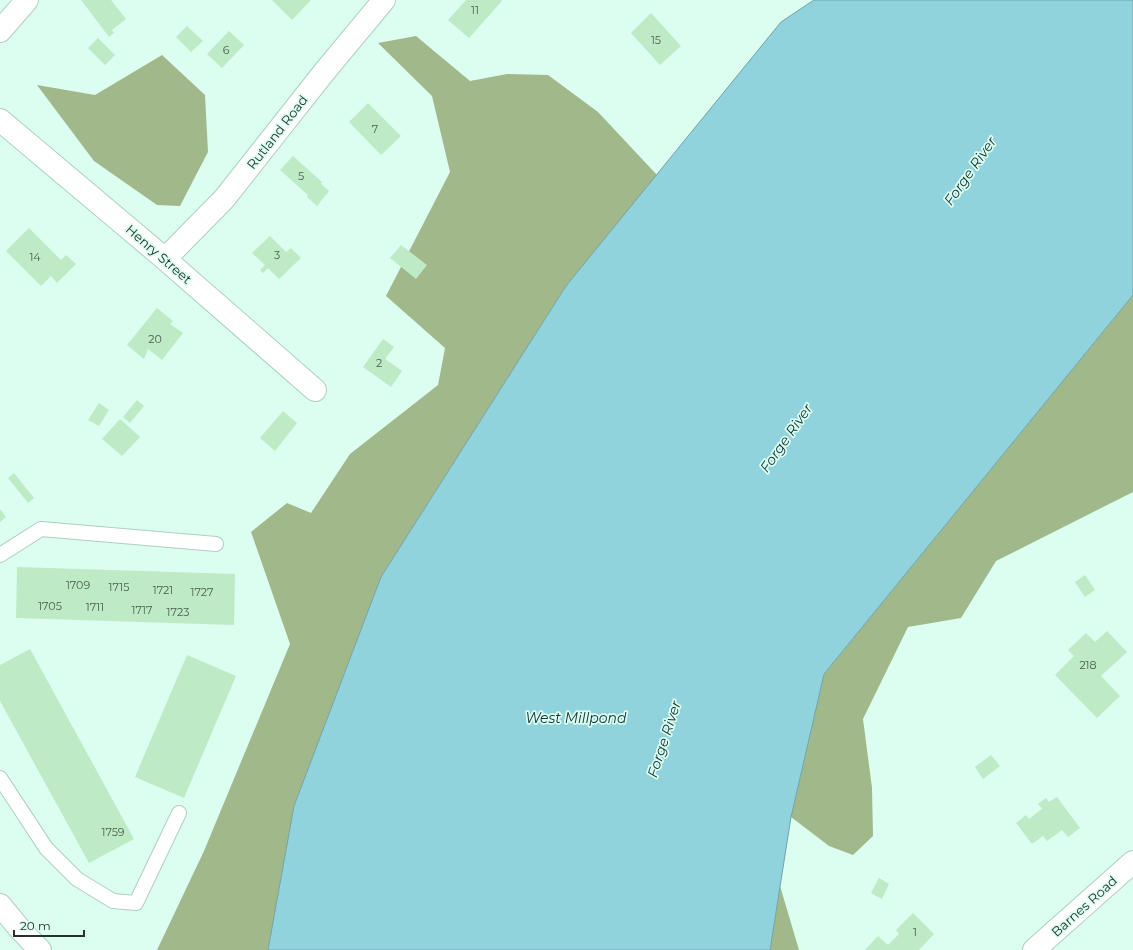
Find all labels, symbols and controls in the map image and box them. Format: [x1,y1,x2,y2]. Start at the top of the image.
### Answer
house number: 11 [471,3,479,17]
house number: 15 [651,33,661,47]
house number: 6 [223,43,230,57]
street label: Rutland Road [243,92,311,172]
house number: 7 [372,122,378,136]
water label: Forge River [940,133,1000,209]
house number: 5 [298,169,304,183]
street label: Henry Street [123,221,195,287]
house number: 3 [274,248,280,262]
house number: 14 [29,250,41,264]
house number: 20 [148,332,162,346]
house number: 2 [376,356,382,370]
water label: Forge River [756,400,816,476]
house number: 1709 [66,578,90,592]
house number: 1715 [109,580,129,594]
house number: 1721 [153,583,173,597]
house number: 1727 [190,585,214,599]
house number: 1705 [38,599,62,613]
house number: 1711 [86,600,104,614]
house number: 1717 [131,603,153,617]
house number: 1723 [167,605,189,619]
house number: 218 [1079,658,1097,672]
water label: Forge River [643,698,685,780]
water label: West Millpond [525,709,627,727]
house number: 1759 [101,825,125,839]
street label: Barnes Road [1048,872,1120,940]
scale bar [14,912,84,938]
text: 20 m [20,918,51,933]
house number: 1 [913,925,917,939]

